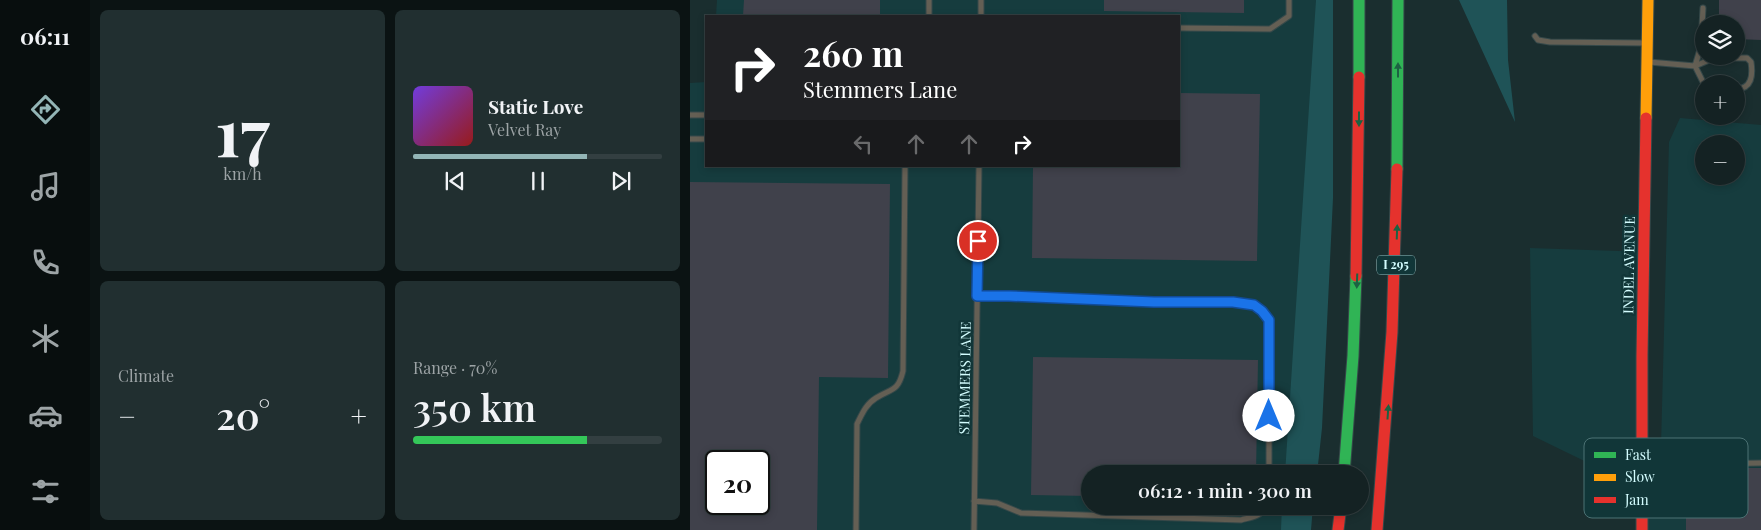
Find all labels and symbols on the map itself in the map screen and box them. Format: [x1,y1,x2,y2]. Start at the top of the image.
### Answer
one-way arrow [1394,61,1402,77]
one-way arrow [1355,111,1363,127]
street label: INDEL AVENUE [1618,216,1639,314]
pin [957,220,999,262]
one-way arrow [1393,224,1401,240]
road number: I 295 [1377,256,1415,274]
one-way arrow [1353,273,1361,289]
street label: STEMMERS LANE [954,321,975,435]
position arrow [1242,389,1294,441]
one-way arrow [1384,403,1392,419]
legend [1584,438,1748,518]
text: Fast [1625,445,1652,464]
speed limit sign: 20 [705,450,770,515]
text: Slow [1625,467,1655,486]
text: Jam [1624,490,1649,509]

